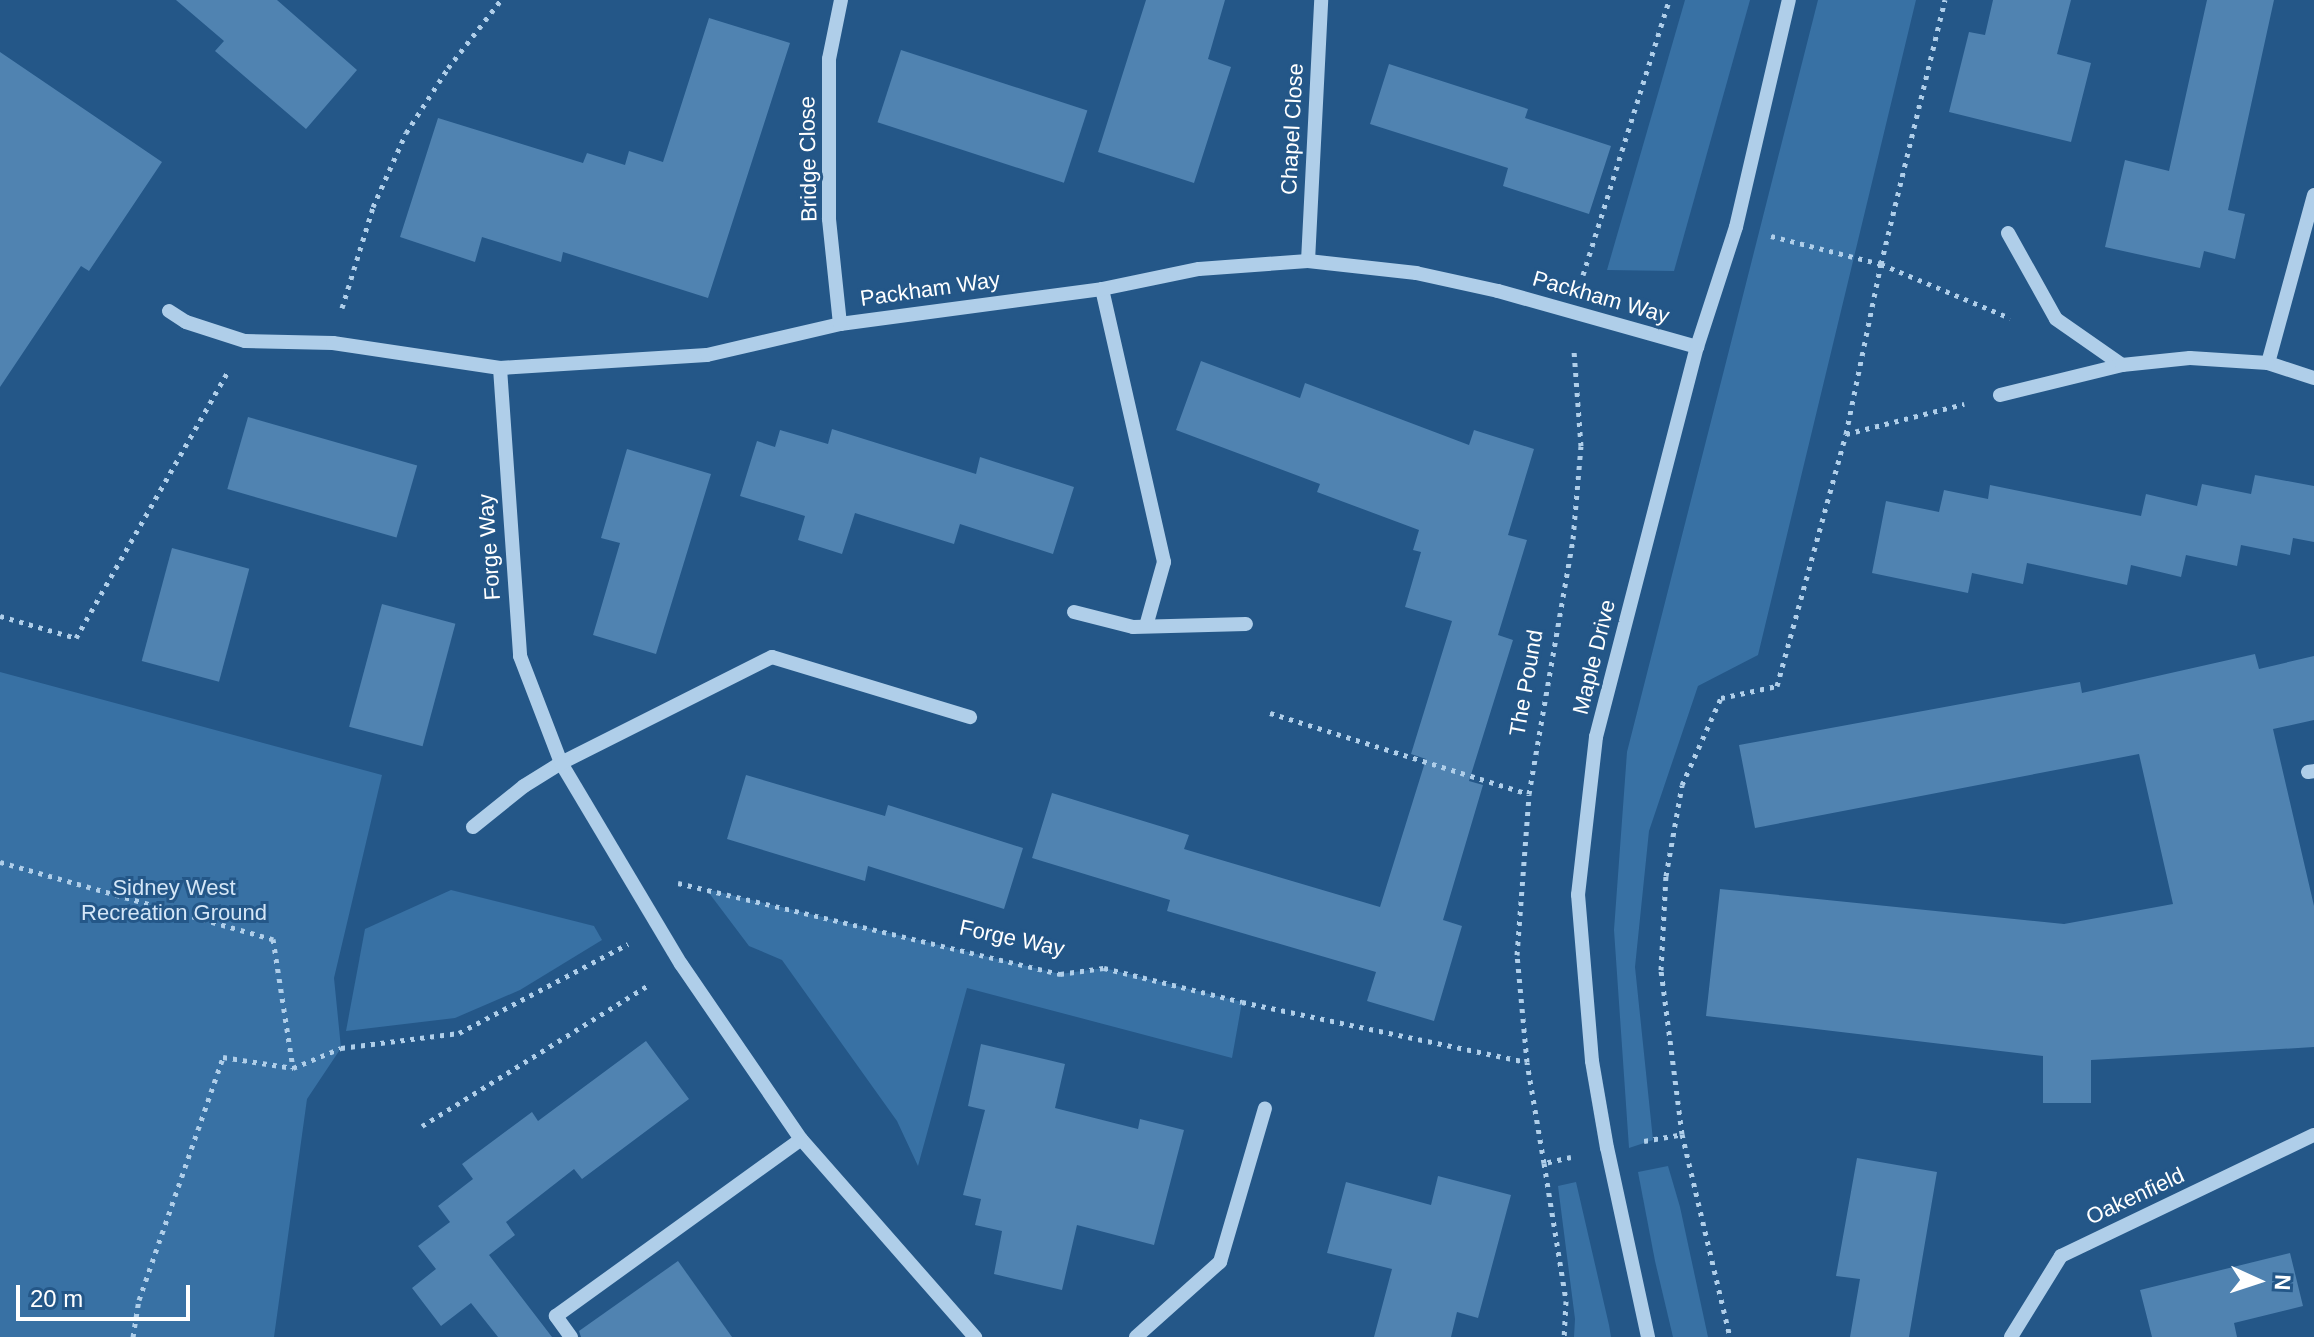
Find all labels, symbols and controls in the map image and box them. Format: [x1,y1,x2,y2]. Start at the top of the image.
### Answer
street label: Chapel Close [1275,62,1309,196]
street label: Bridge Close [794,96,822,222]
street label: Packham Way [1530,265,1672,329]
street label: Packham Way [858,266,1002,312]
street label: Forge Way [472,493,506,601]
street label: Maple Drive [1567,597,1621,717]
street label: The Pound [1504,628,1548,738]
park label: Sidney West Recreation Ground [81,874,267,926]
street label: Forge Way [957,914,1067,962]
street label: Oakenfield [2082,1162,2188,1230]
north arrow [2218,1241,2298,1321]
scale bar [20,1269,194,1319]
text: N [2270,1274,2295,1291]
text: 20 m [30,1285,83,1312]

